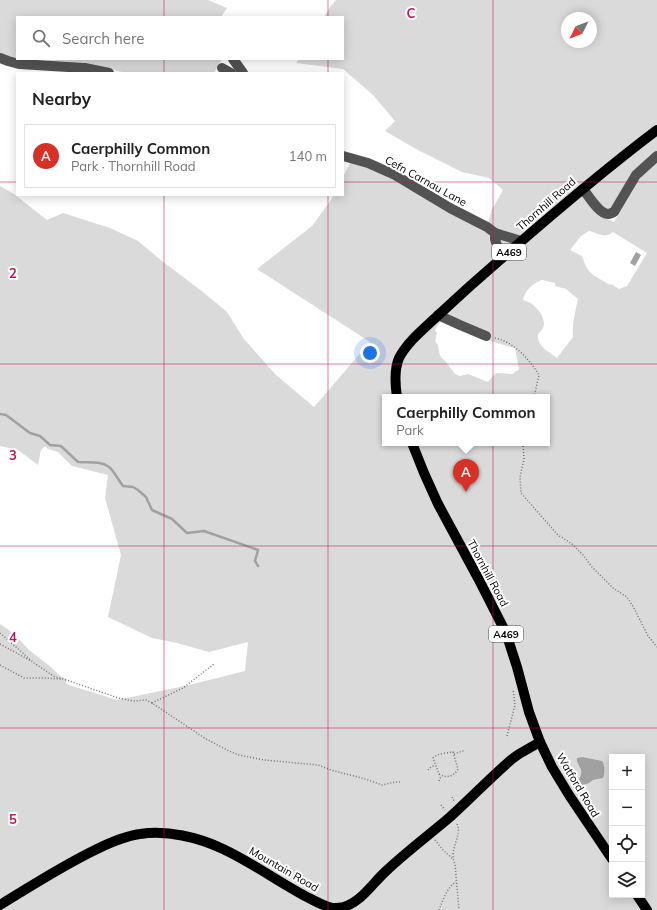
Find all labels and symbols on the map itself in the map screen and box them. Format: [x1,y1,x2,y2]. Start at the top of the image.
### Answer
text: C [407,5,416,21]
north arrow [561,12,597,48]
street label: Cefn Carnau Lane [383,153,469,209]
street label: Thornhill Road [514,174,578,234]
road number: A469 [492,244,526,260]
text: 2 [9,265,17,281]
your location [360,343,380,363]
text: 3 [9,447,17,463]
pin: A [453,459,479,492]
street label: Thornhill Road [464,537,512,609]
road number: A469 [489,626,523,642]
text: 4 [9,629,17,645]
street label: Watford Road [553,750,603,820]
text: 5 [9,811,17,827]
street label: Mountain Road [247,843,321,895]

